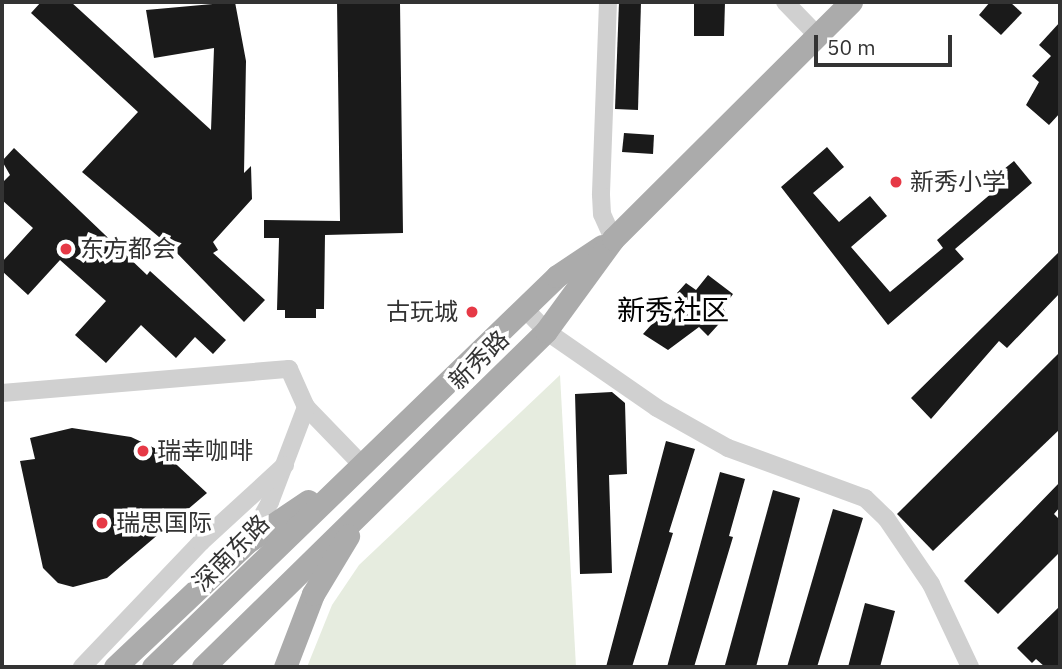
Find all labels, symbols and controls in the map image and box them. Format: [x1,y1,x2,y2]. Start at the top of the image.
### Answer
scale bar [817,21,955,65]
text: 50 m [827,33,876,61]
place label: 新秀小学 [910,168,1006,196]
marker: 新秀小学 [888,174,904,190]
place label: 东方都会 [80,235,176,263]
marker: 东方都会 [58,241,74,257]
district label: 新秀社区 [617,293,729,327]
place label: 古玩城 [386,298,458,326]
marker: 古玩城 [464,304,480,320]
street label: 新秀路 [443,325,515,395]
place label: 瑞幸咖啡 [157,437,253,465]
marker: 瑞幸咖啡 [135,443,151,459]
place label: 瑞思国际 [116,509,212,537]
street label: 深南东路 [187,509,275,597]
marker: 瑞思国际 [94,515,110,531]

